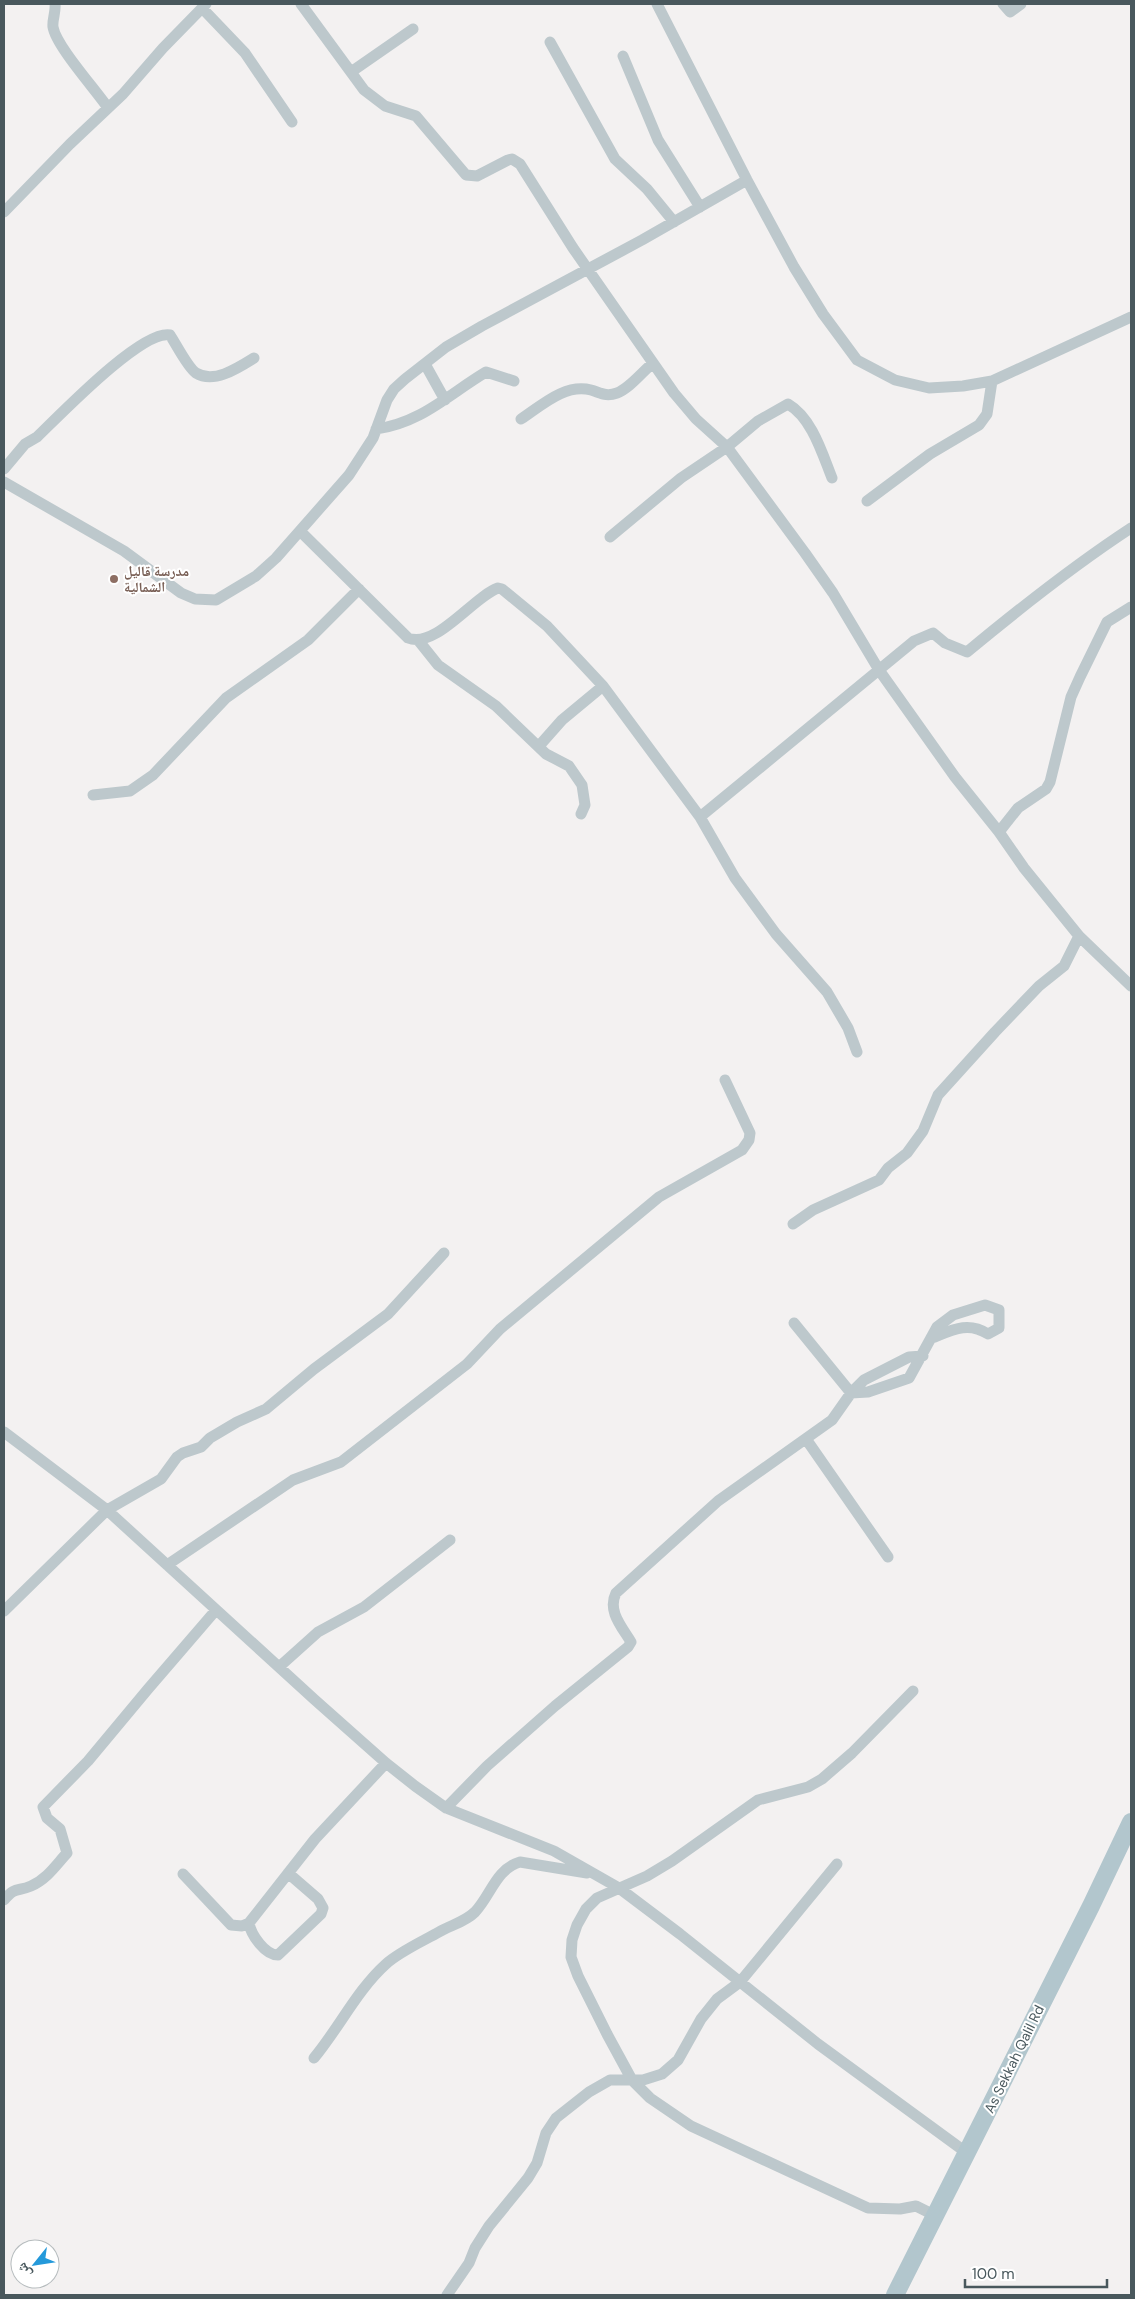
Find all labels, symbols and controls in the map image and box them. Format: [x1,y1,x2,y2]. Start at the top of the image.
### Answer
place label: مدرسة قاليل الشمالية [124,562,189,596]
marker: مدرسة قاليل الشمالية [108,573,120,585]
street label: As Sekkah Qalil Rd [980,2002,1048,2116]
north arrow [10,2239,60,2289]
scale bar [965,2256,1108,2288]
text: ش [12,2259,35,2281]
text: 100 m [972,2264,1015,2284]

